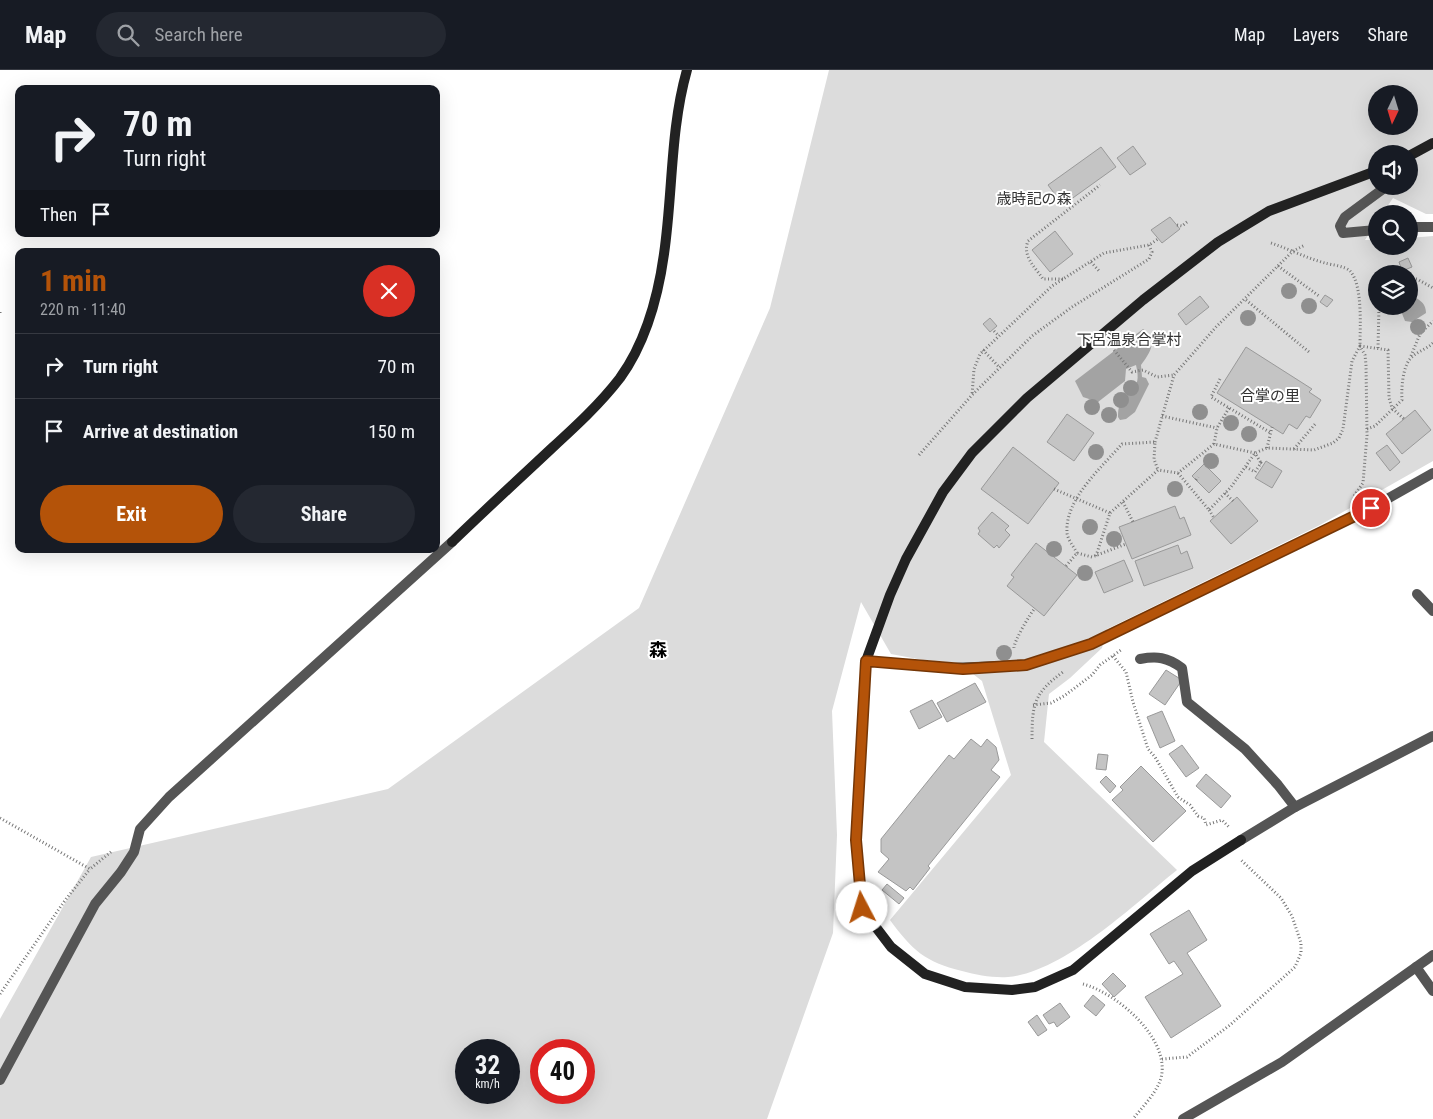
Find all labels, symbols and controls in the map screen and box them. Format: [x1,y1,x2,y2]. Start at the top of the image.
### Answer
search box [96,12,446,57]
text: Map [25,21,66,49]
icon: search [114,21,142,49]
text: Search here [154,23,243,46]
text: Map [1234,24,1265,45]
text: Layers [1293,24,1340,45]
text: Share [1368,24,1408,45]
north arrow [1368,85,1418,135]
map controls [1368,85,1418,315]
text: 70 m [123,104,192,145]
icon: right [40,105,105,170]
button: sound [1368,145,1418,195]
text: Turn right [123,146,206,171]
park label: 歳時記の森 [996,190,1072,208]
icon: arrive [87,200,115,228]
text: Then [40,203,77,226]
button: search [1368,205,1418,255]
text: 1 min [40,263,107,298]
button: close [363,265,415,317]
button: layers [1368,265,1418,315]
text: 220 m · 11:40 [40,300,126,319]
park label: 下呂温泉合掌村 [1076,331,1182,349]
icon: right [40,352,68,380]
text: Turn right [83,355,158,378]
text: 70 m [378,355,415,378]
park label: 合掌の里 [1240,387,1300,405]
icon: arrive [40,417,68,445]
text: Arrive at destination [83,420,238,443]
text: 150 m [368,420,415,443]
button: Exit [40,485,223,543]
button: Share [233,485,415,543]
pin [1350,487,1392,529]
icon: arrive [1357,494,1385,522]
district label: 森 [649,639,667,660]
position arrow [835,881,887,933]
speed limit sign: 40 [530,1039,595,1104]
text: 32 [475,1051,500,1080]
text: km/h [475,1077,500,1091]

